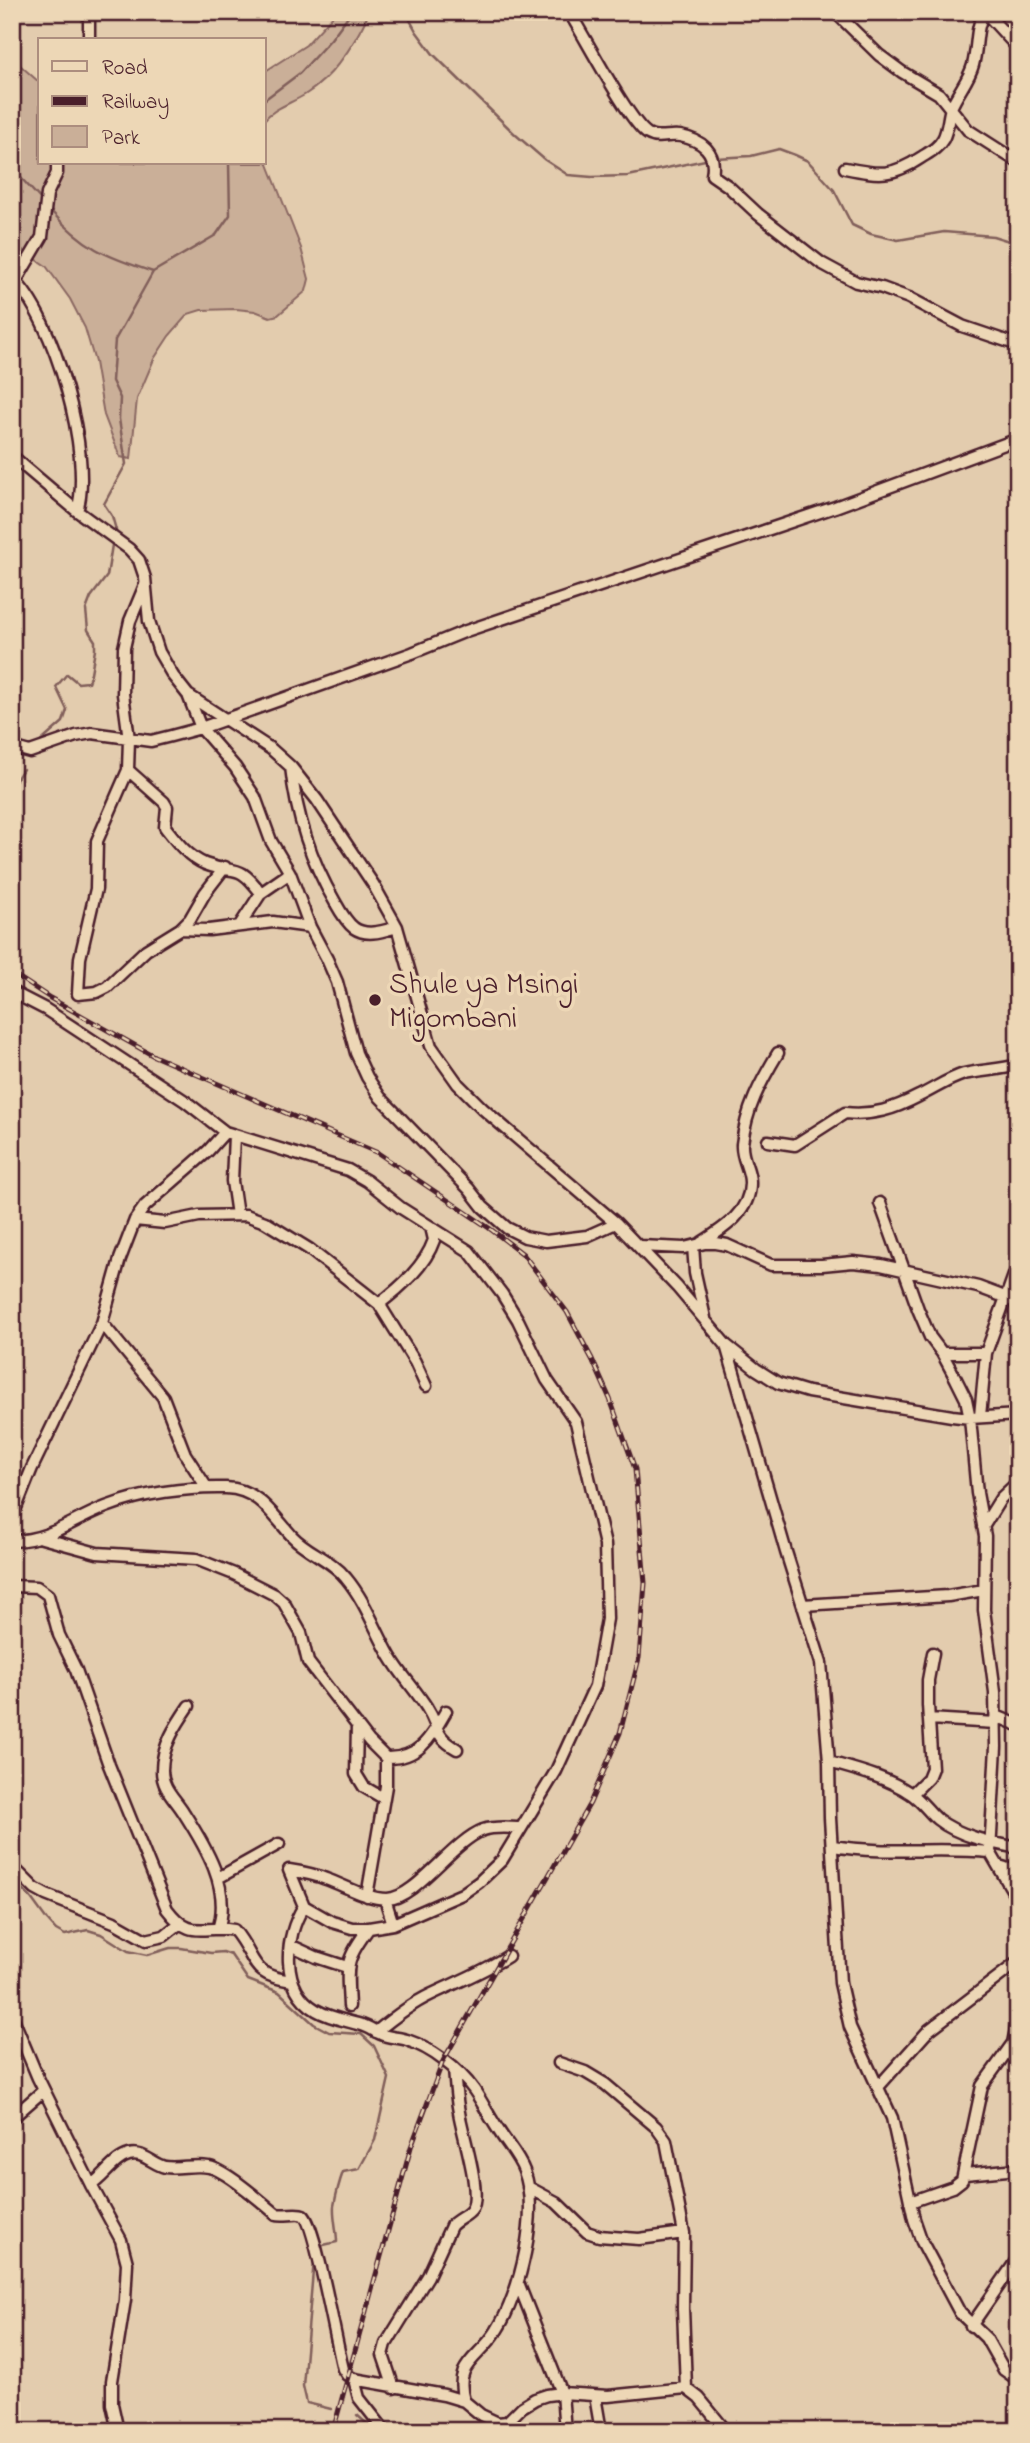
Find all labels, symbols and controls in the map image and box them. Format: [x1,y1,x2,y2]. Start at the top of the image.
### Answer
legend [38,38,266,164]
text: Road [102,54,148,84]
text: Railway [102,88,169,120]
text: Park [102,124,141,154]
place label: Shule ya Msingi Migombani [389,964,579,1042]
marker: Shule ya Msingi Migombani [367,992,383,1008]

